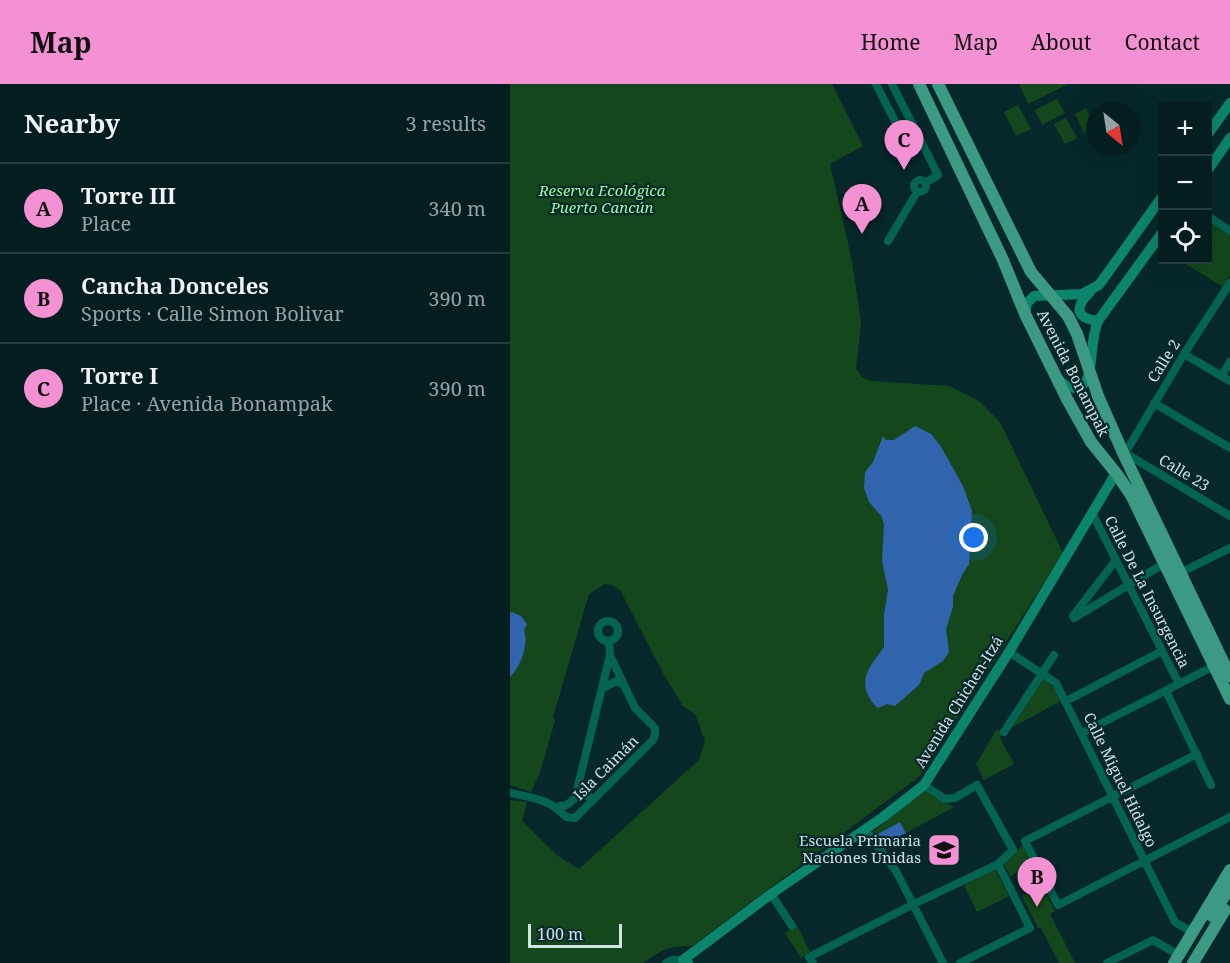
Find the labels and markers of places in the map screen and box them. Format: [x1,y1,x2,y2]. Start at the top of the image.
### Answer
pin: C [884,120,924,170]
pin: A [842,184,882,234]
place label: Escuela Primaria Naciones Unidas [799,830,921,867]
school or university icon: Escuela Primaria Naciones Unidas [926,832,962,868]
pin: B [1018,858,1056,907]

